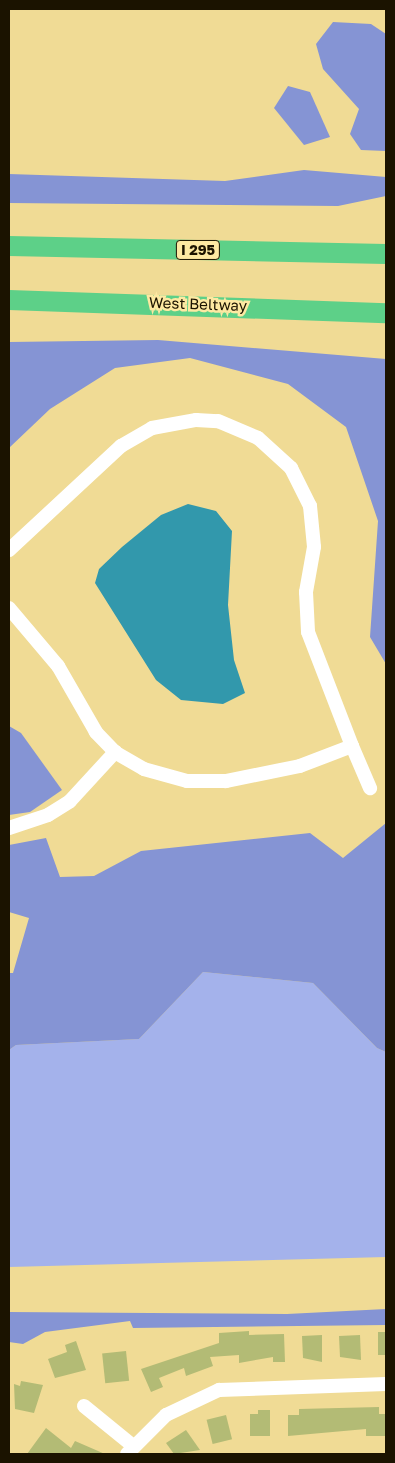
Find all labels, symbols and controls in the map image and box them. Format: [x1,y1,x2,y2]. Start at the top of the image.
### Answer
road number: I 295 [176,238,220,262]
street label: West Beltway [149,293,247,315]

